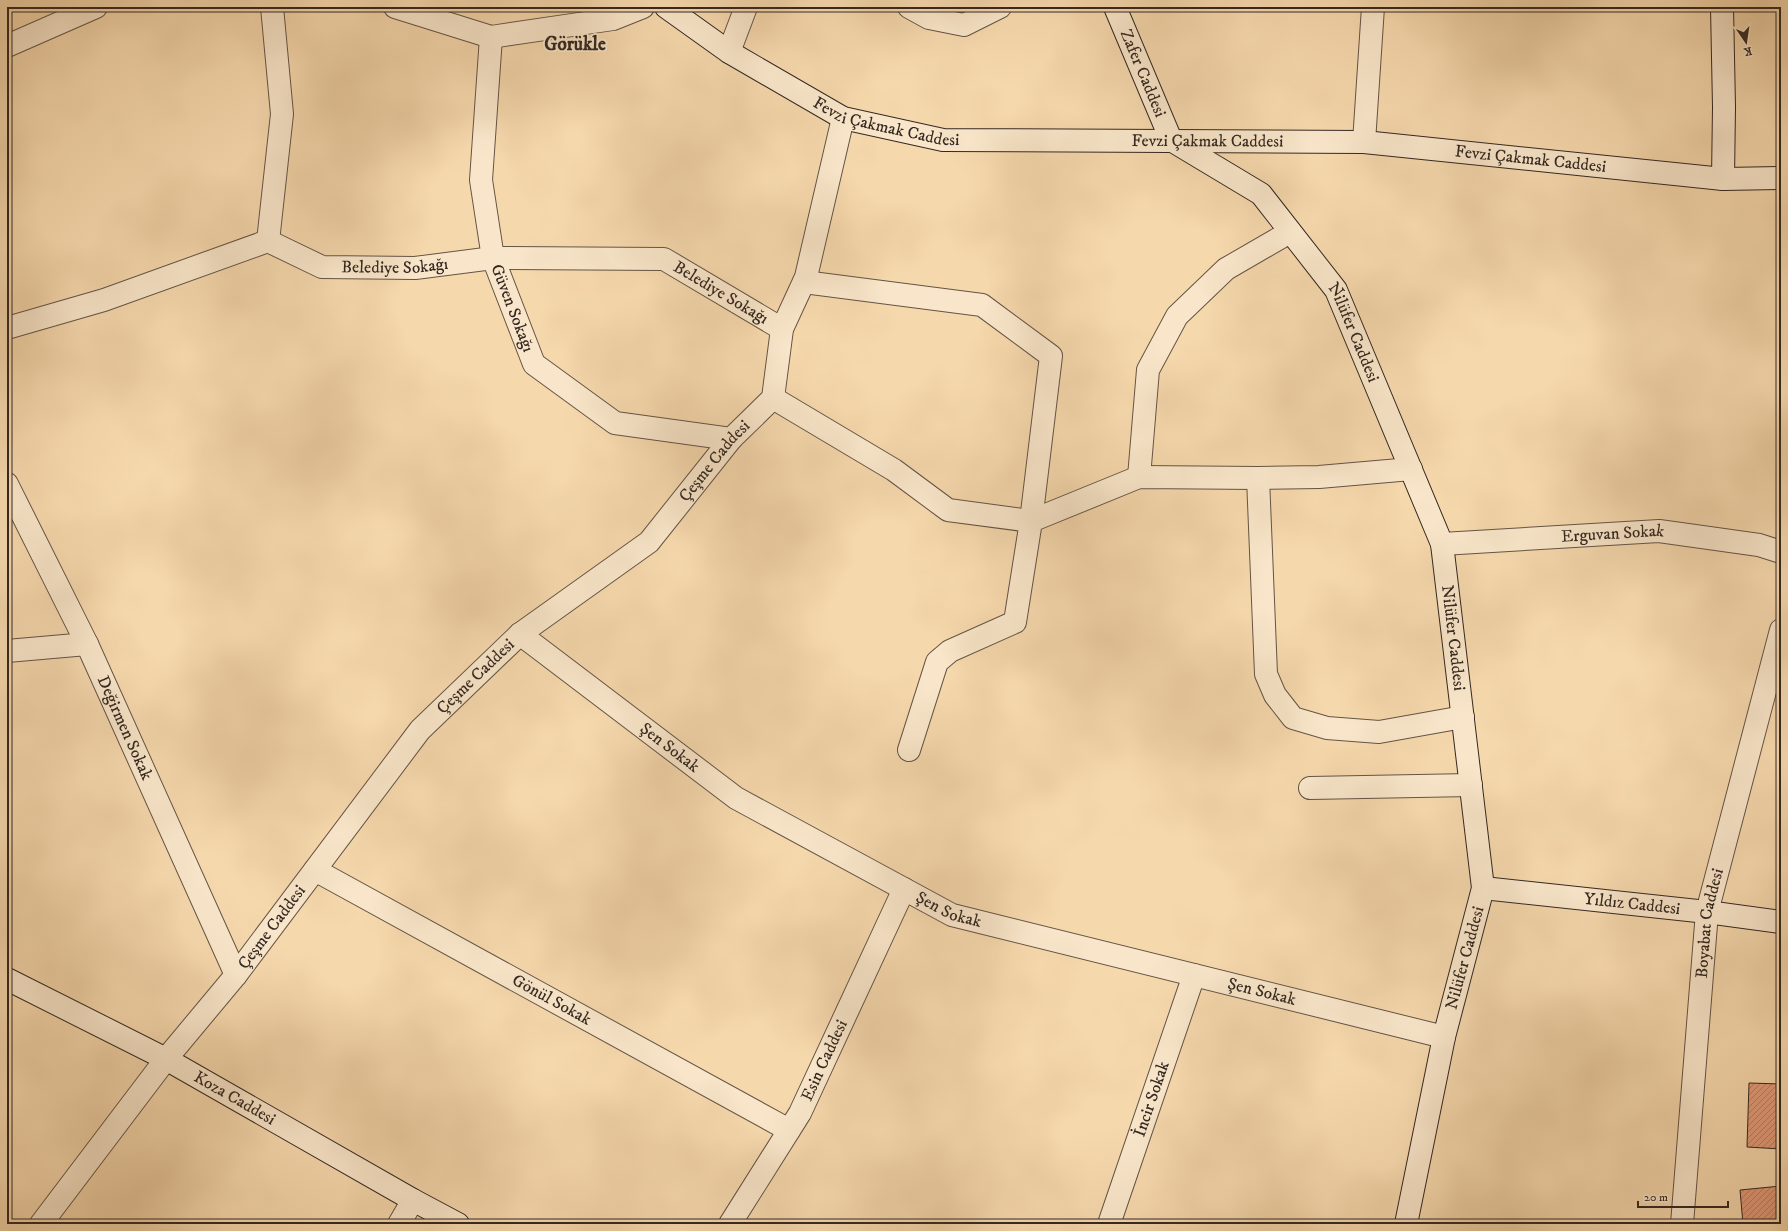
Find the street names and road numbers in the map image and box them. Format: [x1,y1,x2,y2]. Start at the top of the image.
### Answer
street label: Zafer Caddesi [1115,26,1171,121]
street label: Fevzi Çakmak Caddesi [809,92,959,151]
street label: Fevzi Çakmak Caddesi [1132,130,1283,153]
street label: Fevzi Çakmak Caddesi [1454,140,1607,178]
street label: Belediye Sokağı [341,253,449,279]
street label: Belediye Sokağı [669,256,773,330]
street label: Güven Sokağı [485,261,539,355]
street label: Nilüfer Caddesi [1323,278,1384,386]
street label: Çeşme Caddesi [674,415,755,507]
street label: Erguvan Sokak [1560,520,1666,548]
street label: Nilüfer Caddesi [1436,584,1470,692]
street label: Çeşme Caddesi [432,634,519,719]
street label: Değirmen Sokak [92,672,158,784]
street label: Şen Sokak [635,718,705,778]
street label: Boyabat Caddesi [1691,866,1729,979]
street label: Çeşme Caddesi [233,881,311,974]
street label: Şen Sokak [912,886,984,933]
street label: Yıldız Caddesi [1583,888,1681,920]
street label: Nilüfer Caddesi [1441,904,1489,1012]
street label: Gönül Sokak [508,969,596,1031]
street label: Şen Sokak [1225,973,1299,1011]
street label: Esin Caddesi [796,1016,853,1105]
street label: İncir Sokak [1128,1058,1175,1140]
street label: Koza Caddesi [190,1066,280,1130]

